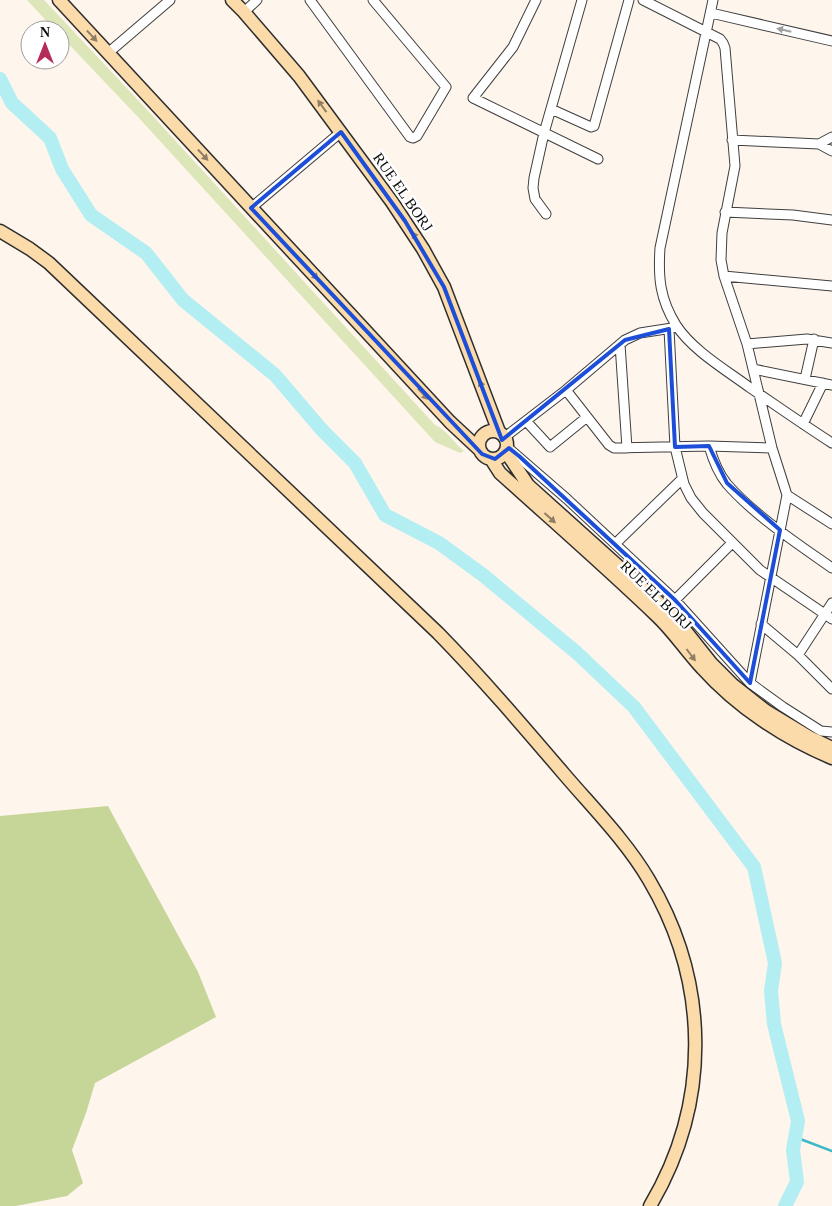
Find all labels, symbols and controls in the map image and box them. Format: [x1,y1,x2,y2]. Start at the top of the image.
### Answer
north arrow [20,20,70,70]
text: N [40,25,50,40]
one-way arrow [777,26,792,34]
one-way arrow [86,30,98,42]
one-way arrow [316,100,327,113]
one-way arrow [197,149,208,162]
street label: RUE EL BORJ [370,150,436,234]
one-way arrow [411,232,421,245]
one-way arrow [307,268,319,280]
one-way arrow [478,379,485,394]
one-way arrow [417,387,429,399]
one-way arrow [543,512,555,524]
street label: RUE EL BORJ [617,557,695,633]
one-way arrow [686,648,697,661]

